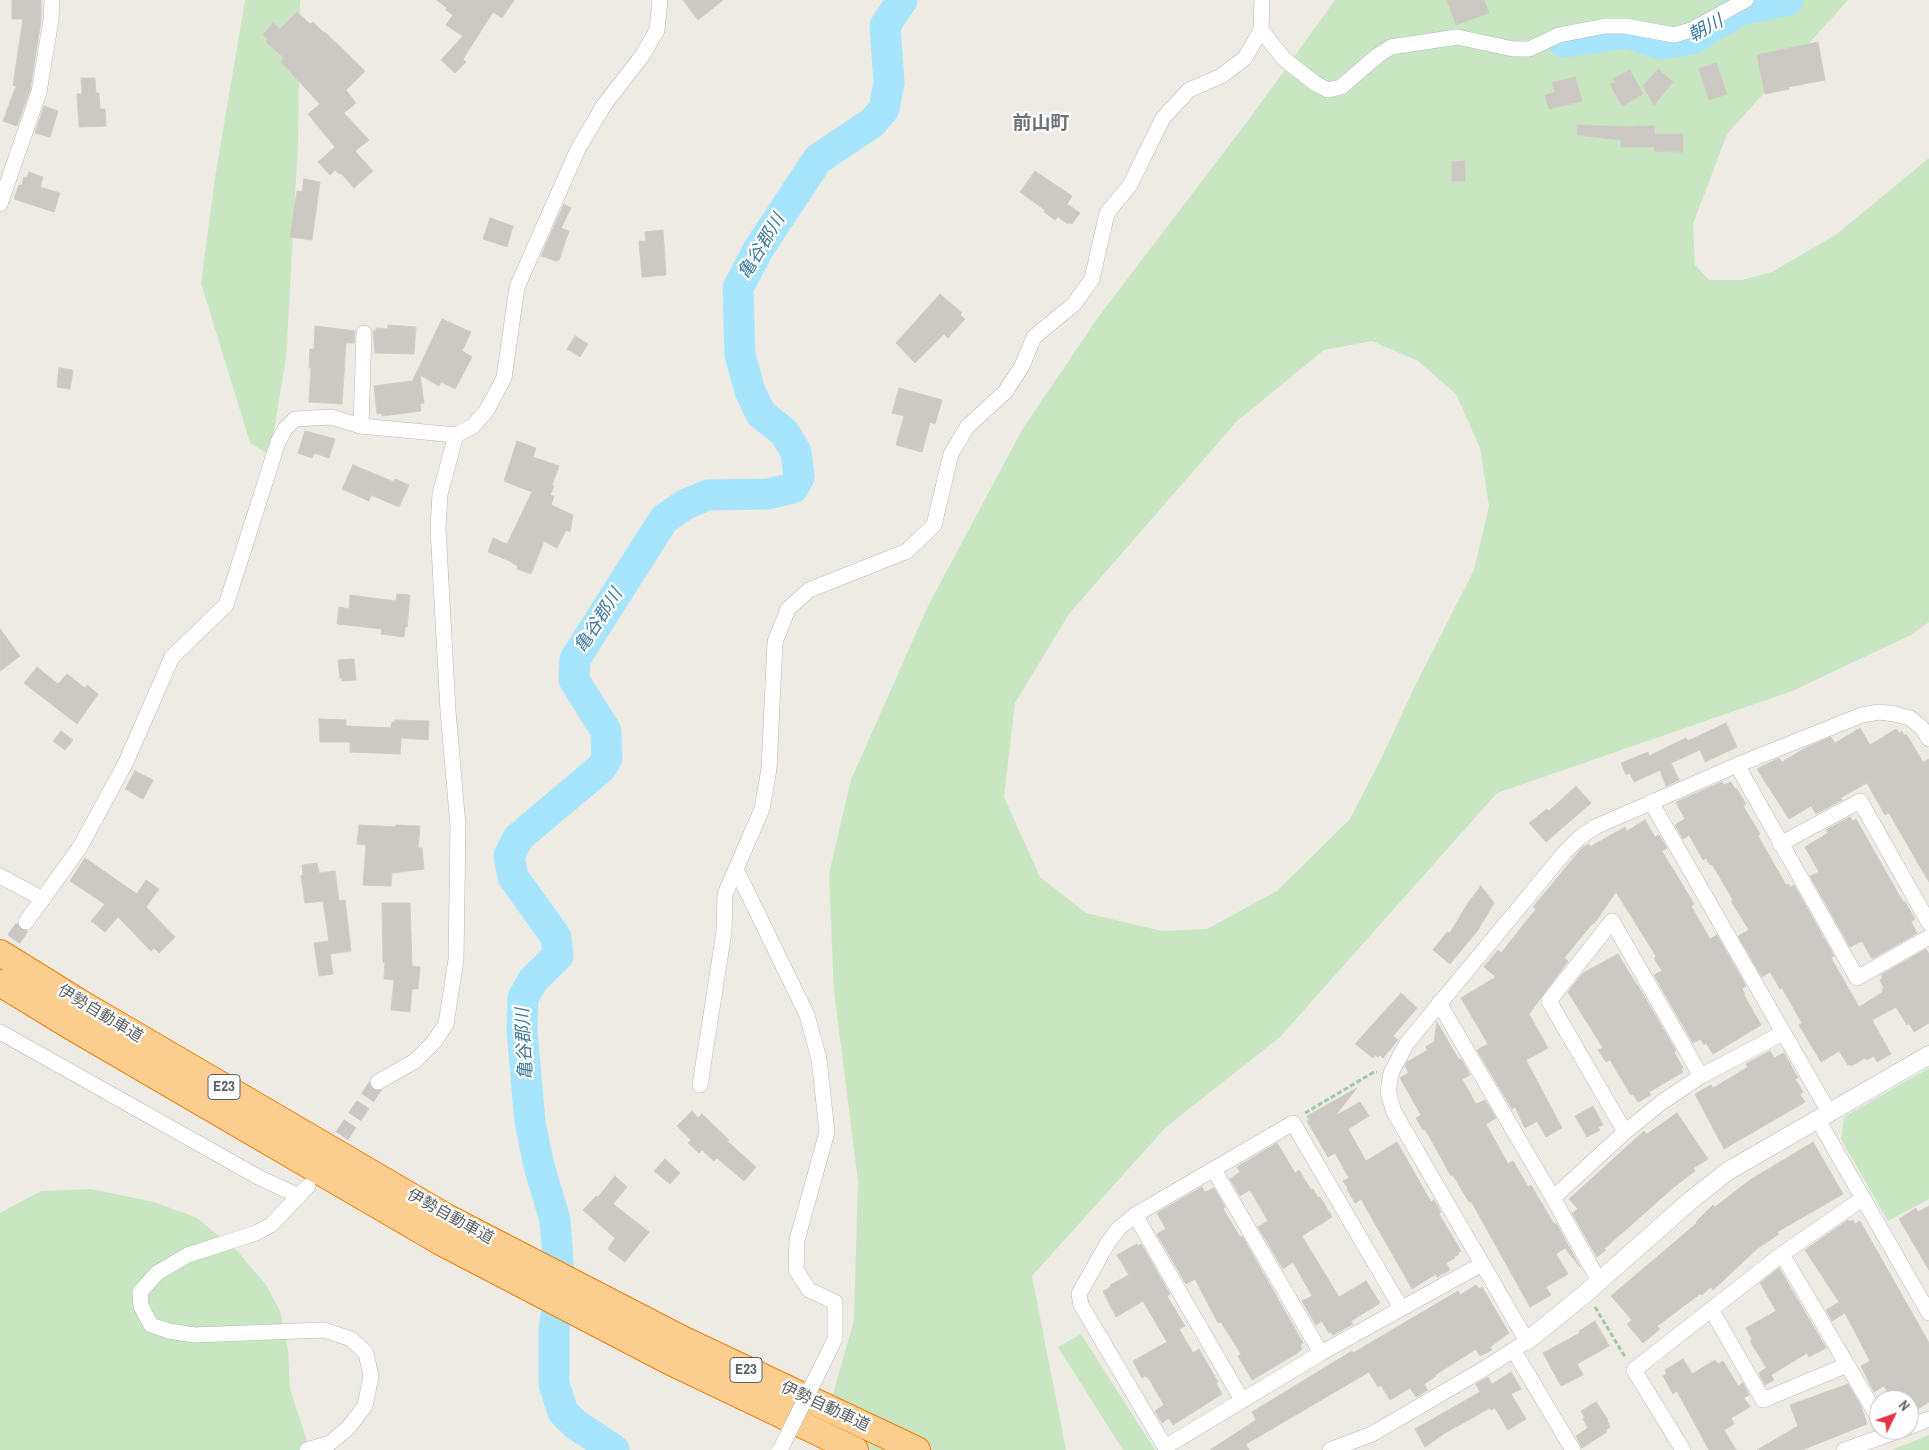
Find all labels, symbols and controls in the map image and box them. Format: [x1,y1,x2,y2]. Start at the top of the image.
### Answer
water label: 朝川 [1685,11,1727,47]
district label: 前山町 [1013,113,1069,135]
water label: 亀谷郡川 [734,211,790,283]
water label: 亀谷郡川 [570,585,628,657]
street label: 伊勢自動車道 [54,981,146,1047]
water label: 亀谷郡川 [512,1007,538,1081]
road number: E23 [208,1074,240,1100]
street label: 伊勢自動車道 [403,1185,497,1249]
road number: E23 [730,1358,762,1382]
street label: 伊勢自動車道 [777,1378,873,1436]
north arrow [1869,1390,1919,1440]
text: N [1895,1397,1914,1415]

